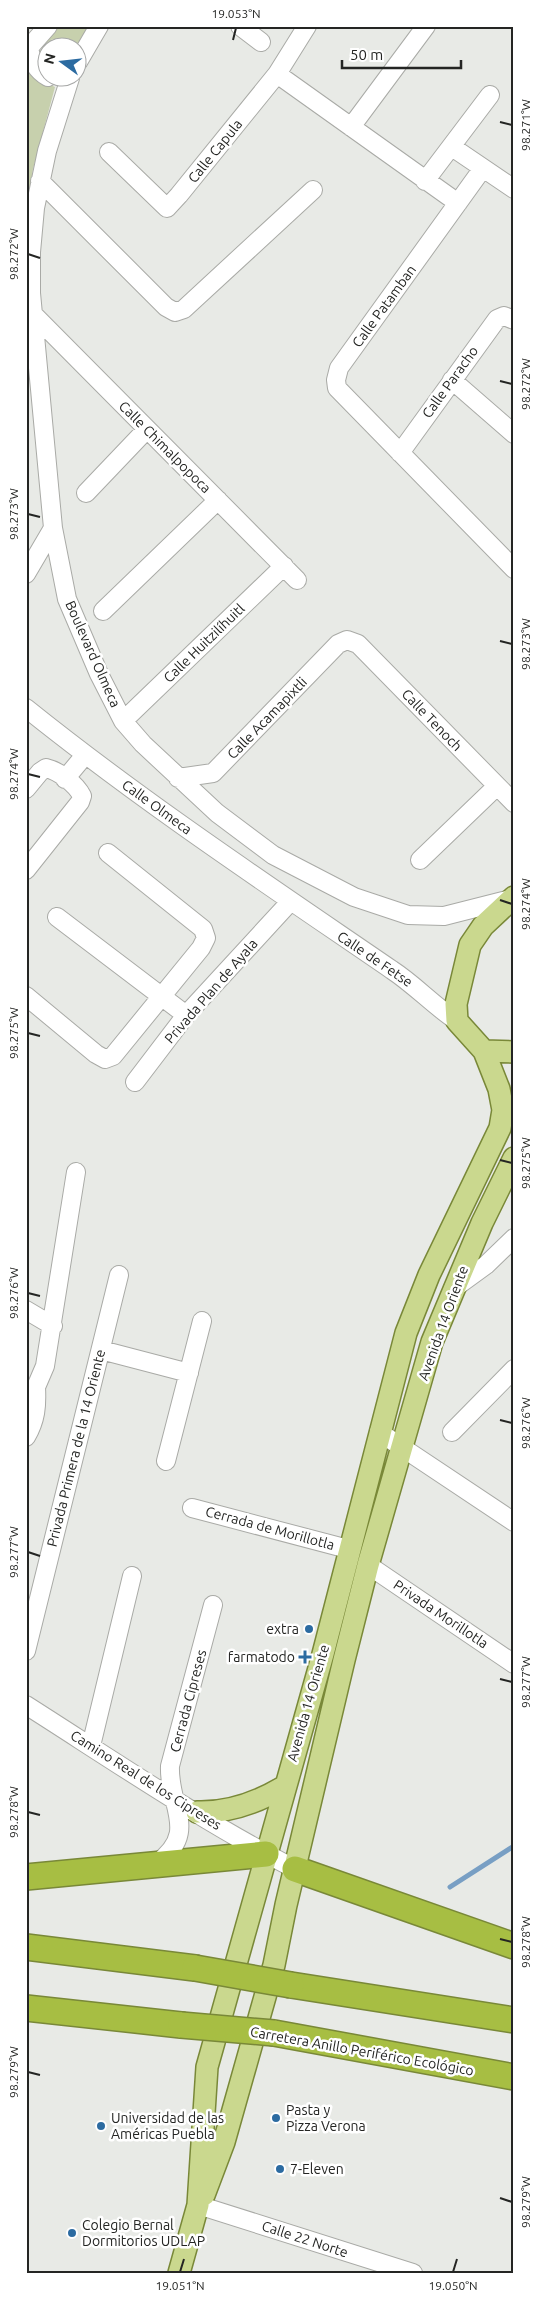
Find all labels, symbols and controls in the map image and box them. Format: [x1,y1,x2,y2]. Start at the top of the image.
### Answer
text: 19.053°N [211,7,261,20]
north arrow [38,38,88,88]
scale bar [342,38,461,70]
text: 50 m [350,46,383,63]
text: N [40,52,59,66]
text: 98.271°W [519,99,532,151]
street label: Calle Capula [185,116,245,186]
text: 98.272°W [7,228,20,280]
street label: Calle Patamban [349,262,419,350]
street label: Calle Paracho [419,343,481,421]
text: 98.272°W [519,358,532,410]
street label: Calle Chimalpopoca [116,398,214,496]
text: 98.273°W [7,488,20,540]
street label: Boulevard Olmeca [62,598,124,710]
street label: Calle Huitzilíhuitl [160,600,248,686]
text: 98.273°W [519,618,532,670]
street label: Calle Acamapixtli [224,674,310,762]
street label: Calle Tenoch [399,686,465,754]
text: 98.274°W [7,748,20,800]
street label: Calle Olmeca [119,776,195,838]
text: 98.274°W [519,878,532,930]
street label: Calle de Fetse [334,928,416,990]
street label: Privada Plan de Ayala [161,936,261,1046]
text: 98.275°W [7,1007,20,1059]
text: 98.275°W [519,1137,532,1189]
street label: Avenida 14 Oriente [415,1263,471,1383]
text: 98.276°W [7,1267,20,1319]
street label: Privada Primera de la 14 Oriente [44,1348,108,1548]
text: 98.276°W [519,1397,532,1449]
street label: Cerrada de Morillotla [204,1503,336,1553]
text: 98.277°W [7,1526,20,1578]
street label: Privada Morillotla [391,1576,491,1652]
place label: extra [266,1621,299,1637]
marker: extra [303,1623,315,1635]
street label: Avenida 14 Oriente [284,1643,332,1763]
street label: Cerrada Cipreses [167,1648,209,1754]
place label: farmatodo [228,1649,295,1665]
marker: farmatodo [299,1651,311,1663]
text: 98.277°W [519,1656,532,1708]
street label: Camino Real de los Cipreses [68,1727,224,1833]
text: 98.278°W [7,1786,20,1838]
text: 98.278°W [519,1916,532,1968]
street label: Carretera Anillo Periférico Ecológico [249,2023,475,2079]
text: 98.279°W [7,2046,20,2098]
place label: Pasta y Pizza Verona [286,2102,366,2134]
place label: Universidad de las Américas Puebla [111,2110,224,2142]
marker: Pasta y Pizza Verona [270,2112,282,2124]
marker: Universidad de las Américas Puebla [95,2120,107,2132]
place label: 7-Eleven [290,2161,344,2177]
marker: 7-Eleven [274,2163,286,2175]
text: 98.279°W [519,2176,532,2228]
place label: Colegio Bernal Dormitorios UDLAP [82,2217,205,2249]
street label: Calle 22 Norte [260,2218,350,2260]
marker: Colegio Bernal Dormitorios UDLAP [66,2227,78,2239]
text: 19.051°N [155,2279,205,2292]
text: 19.050°N [428,2279,478,2292]

